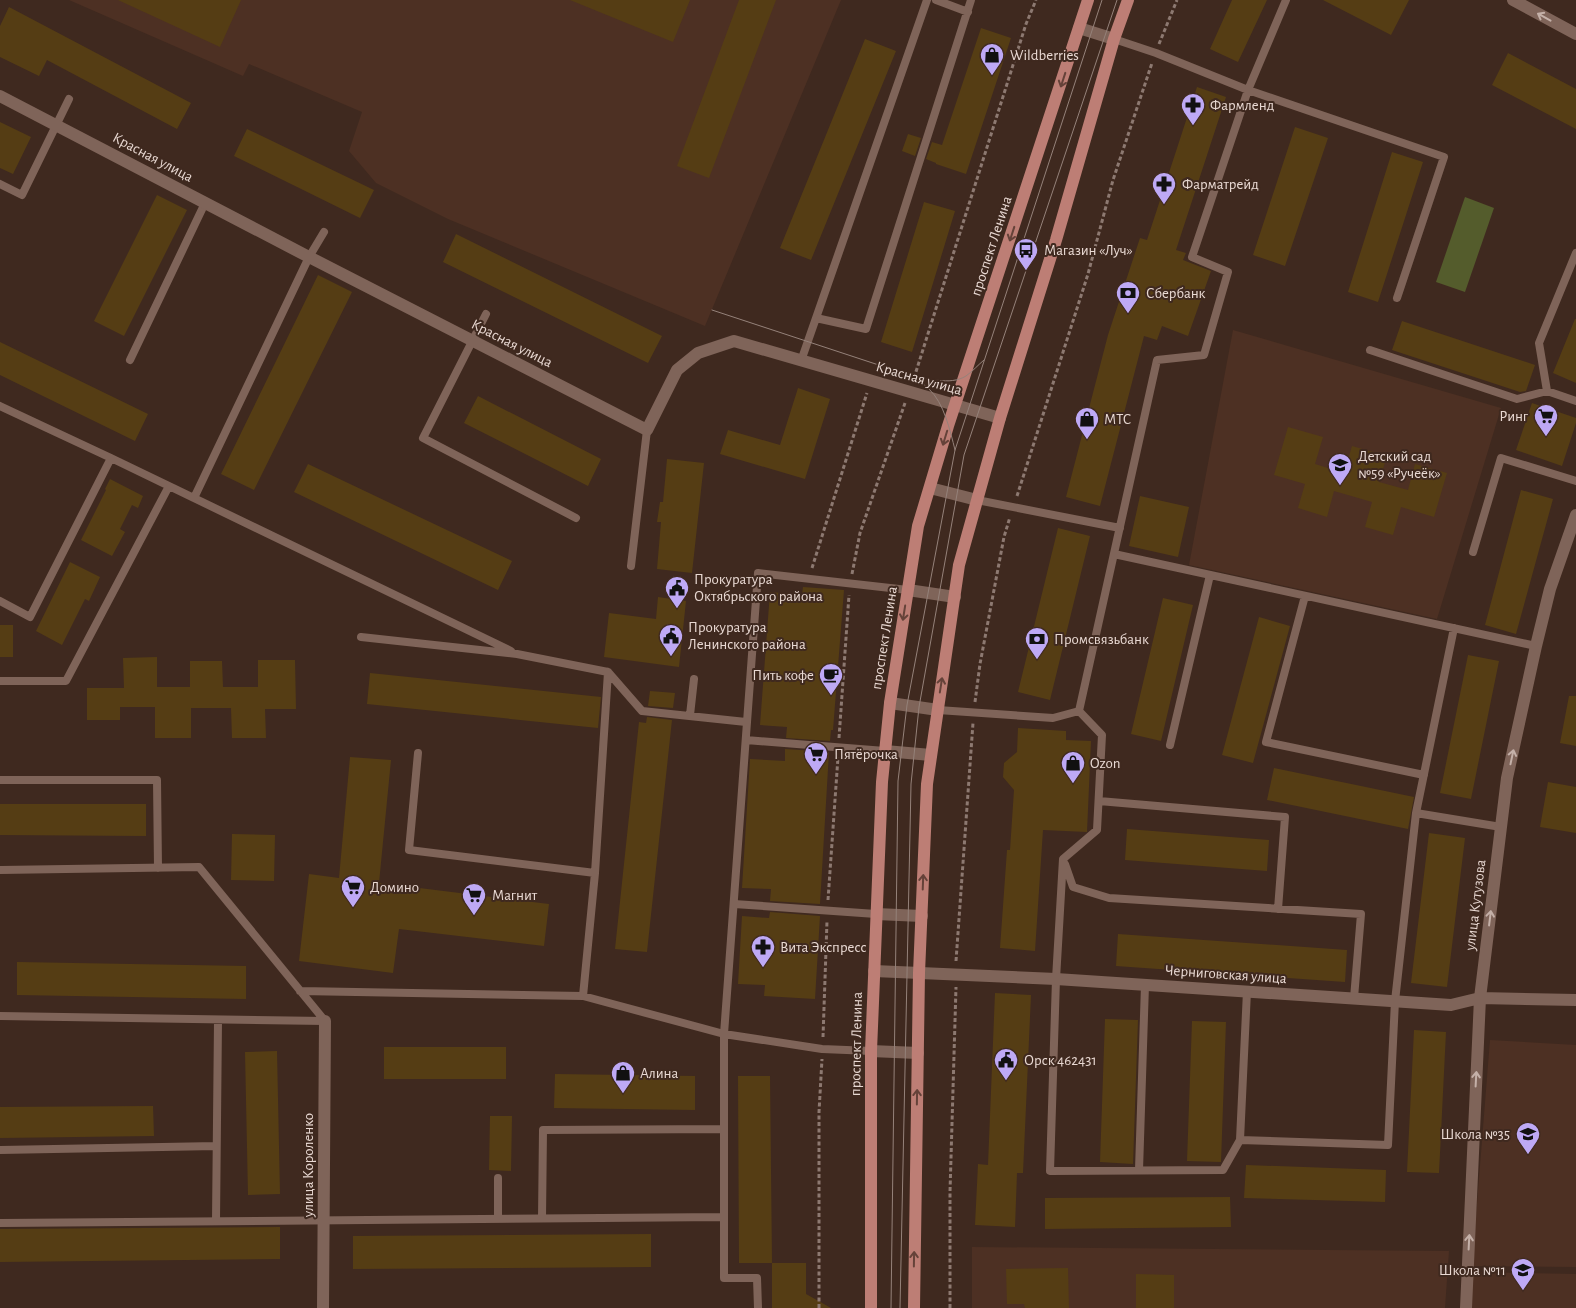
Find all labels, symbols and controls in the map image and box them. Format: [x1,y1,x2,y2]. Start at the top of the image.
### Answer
one-way arrow [1537,12,1552,22]
shop icon: Wildberries [979,42,1005,76]
place label: Wildberries [1010,48,1079,63]
one-way arrow [1057,71,1067,87]
pharmacy icon: Фармленд [1180,92,1206,126]
place label: Фармленд [1210,98,1274,113]
street label: Красная улица [110,130,196,185]
pharmacy icon: Фарматрейд [1151,171,1177,205]
place label: Фарматрейд [1182,177,1259,192]
street label: проспект Ленина [968,194,1015,298]
one-way arrow [1007,226,1017,242]
bus stop icon: Магазин «Луч» [1013,237,1039,271]
place label: Магазин «Луч» [1044,243,1133,258]
bank icon: Сбербанк [1115,280,1141,314]
place label: Сбербанк [1146,286,1206,301]
street label: Красная улица [469,317,555,370]
street label: Красная улица [874,359,964,398]
supermarket icon: Ринг [1533,403,1559,437]
shop icon: МТС [1074,406,1100,440]
place label: Ринг [1499,409,1529,424]
place label: МТС [1104,412,1131,427]
one-way arrow [939,430,949,446]
place label: Детский сад №59 «Ручеёк» [1358,449,1441,481]
school or university icon: Детский сад №59 «Ручеёк» [1327,452,1353,486]
place label: Прокуратура Октябрьского района [694,572,823,604]
public building icon: Прокуратура Октябрьского района [664,575,690,609]
street label: проспект Ленина [869,585,900,691]
one-way arrow [899,605,909,621]
place label: Прокуратура Ленинского района [688,620,806,652]
public building icon: Прокуратура Ленинского района [658,623,684,657]
bank icon: Промсвязьбанк [1024,626,1050,660]
place label: Промсвязьбанк [1054,632,1149,647]
cafe icon: Пить кофе [818,662,844,696]
place label: Пить кофе [752,668,814,683]
one-way arrow [937,678,947,694]
supermarket icon: Пятёрочка [803,741,829,775]
place label: Пятёрочка [834,747,898,762]
one-way arrow [1508,749,1517,765]
shop icon: Ozon [1060,750,1086,784]
place label: Ozon [1090,756,1120,771]
street label: улица Кутузова [1462,859,1489,952]
supermarket icon: Домино [340,874,366,908]
one-way arrow [918,874,928,890]
place label: Домино [370,880,419,895]
supermarket icon: Магнит [461,882,487,916]
place label: Магнит [492,888,538,903]
one-way arrow [1485,910,1495,926]
pharmacy icon: Вита Экспресс [750,934,776,968]
place label: Вита Экспресс [780,940,867,955]
street label: Черниговская улица [1165,963,1287,986]
street label: проспект Ленина [848,992,865,1096]
public building icon: Орск 462431 [993,1047,1019,1081]
place label: Орск 462431 [1024,1053,1097,1068]
shop icon: Алина [610,1060,636,1094]
place label: Алина [640,1066,679,1081]
one-way arrow [1471,1072,1481,1088]
one-way arrow [912,1089,922,1106]
street label: улица Короленко [301,1113,316,1218]
school or university icon: Школа №35 [1515,1121,1541,1155]
place label: Школа №35 [1441,1127,1510,1142]
one-way arrow [1464,1234,1473,1250]
one-way arrow [910,1252,919,1268]
school or university icon: Школа №11 [1510,1257,1536,1291]
place label: Школа №11 [1439,1263,1506,1278]

